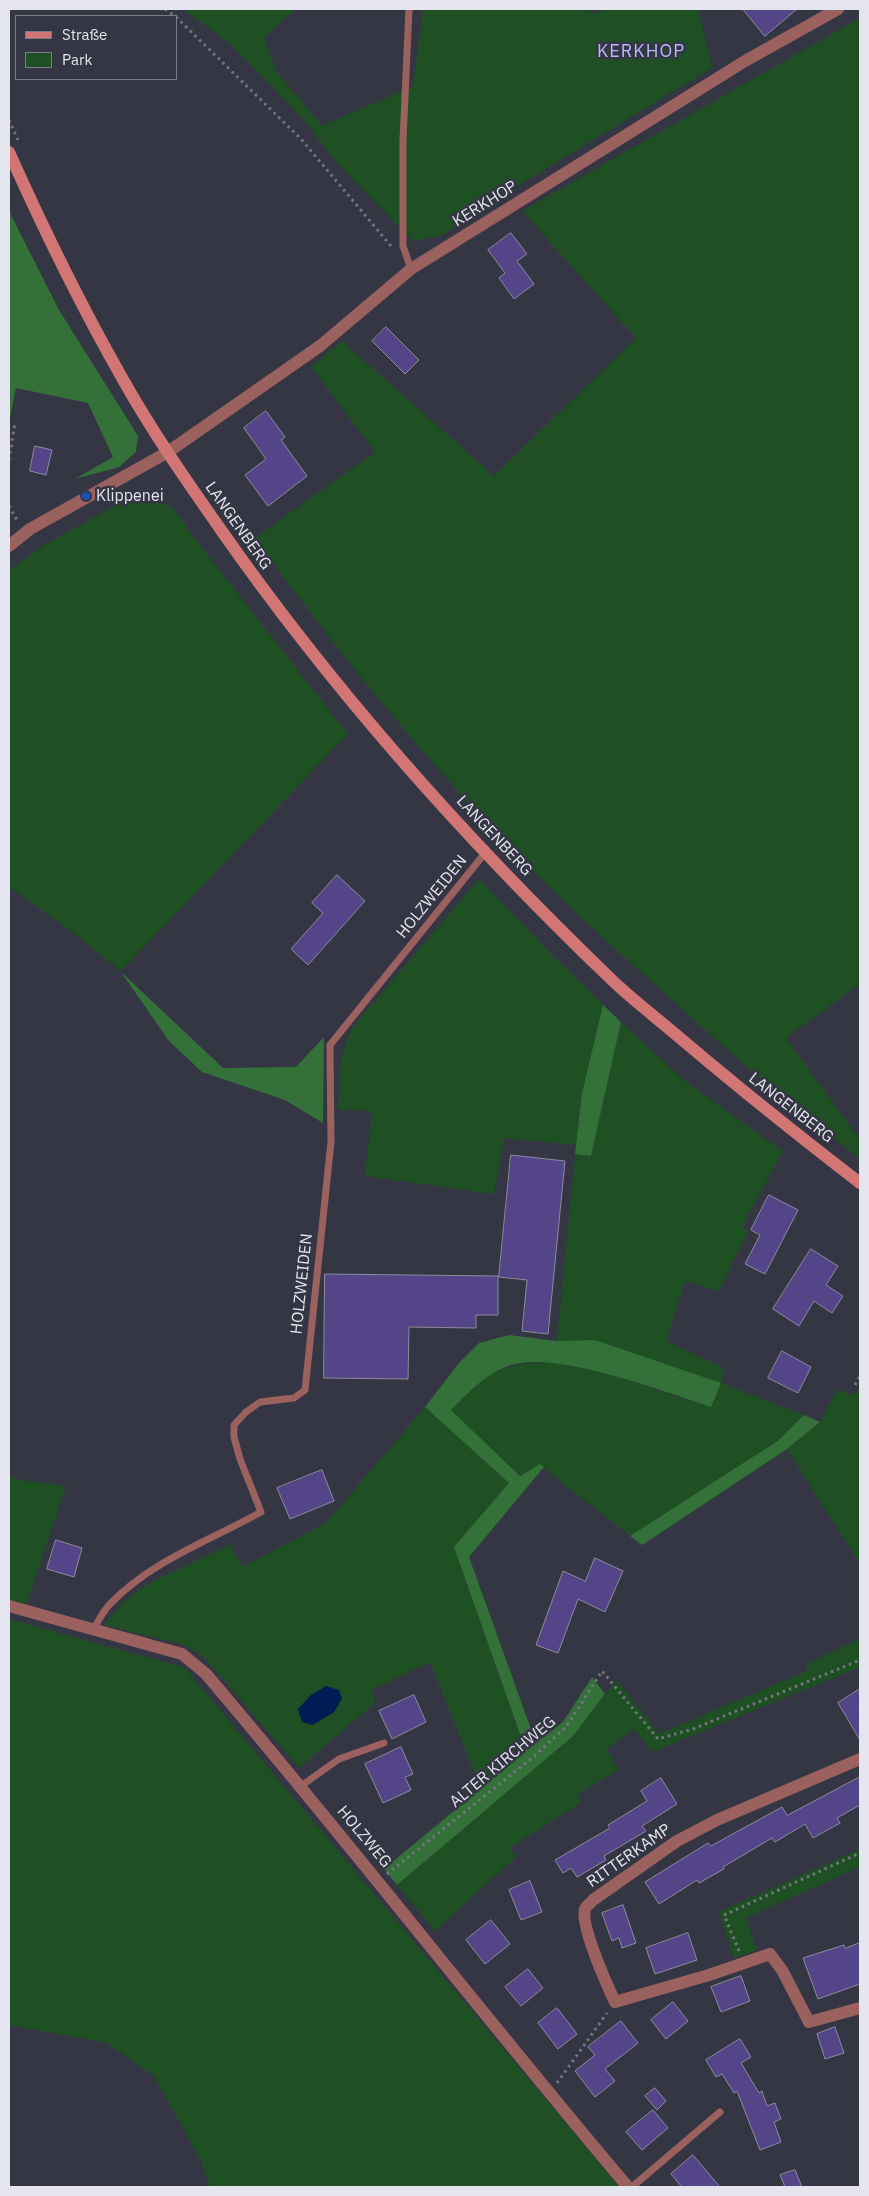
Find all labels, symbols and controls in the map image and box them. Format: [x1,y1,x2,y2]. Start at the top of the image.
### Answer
legend [15,15,178,80]
text: Straße [62,25,107,44]
district label: KERKHOP [596,41,686,63]
text: Park [62,50,92,69]
street label: KERKHOP [449,177,521,231]
street label: LANGENBERG [201,478,275,574]
place label: Klippenei [96,486,164,506]
marker: Klippenei [80,490,92,502]
street label: LANGENBERG [452,792,536,880]
street label: HOLZWEIDEN [393,852,471,942]
street label: LANGENBERG [745,1069,837,1147]
street label: HOLZWEIDEN [287,1233,317,1335]
street label: ALTER KIRCHWEG [446,1712,560,1812]
street label: HOLZWEG [333,1802,395,1872]
street label: RITTERKAMP [583,1820,675,1892]

